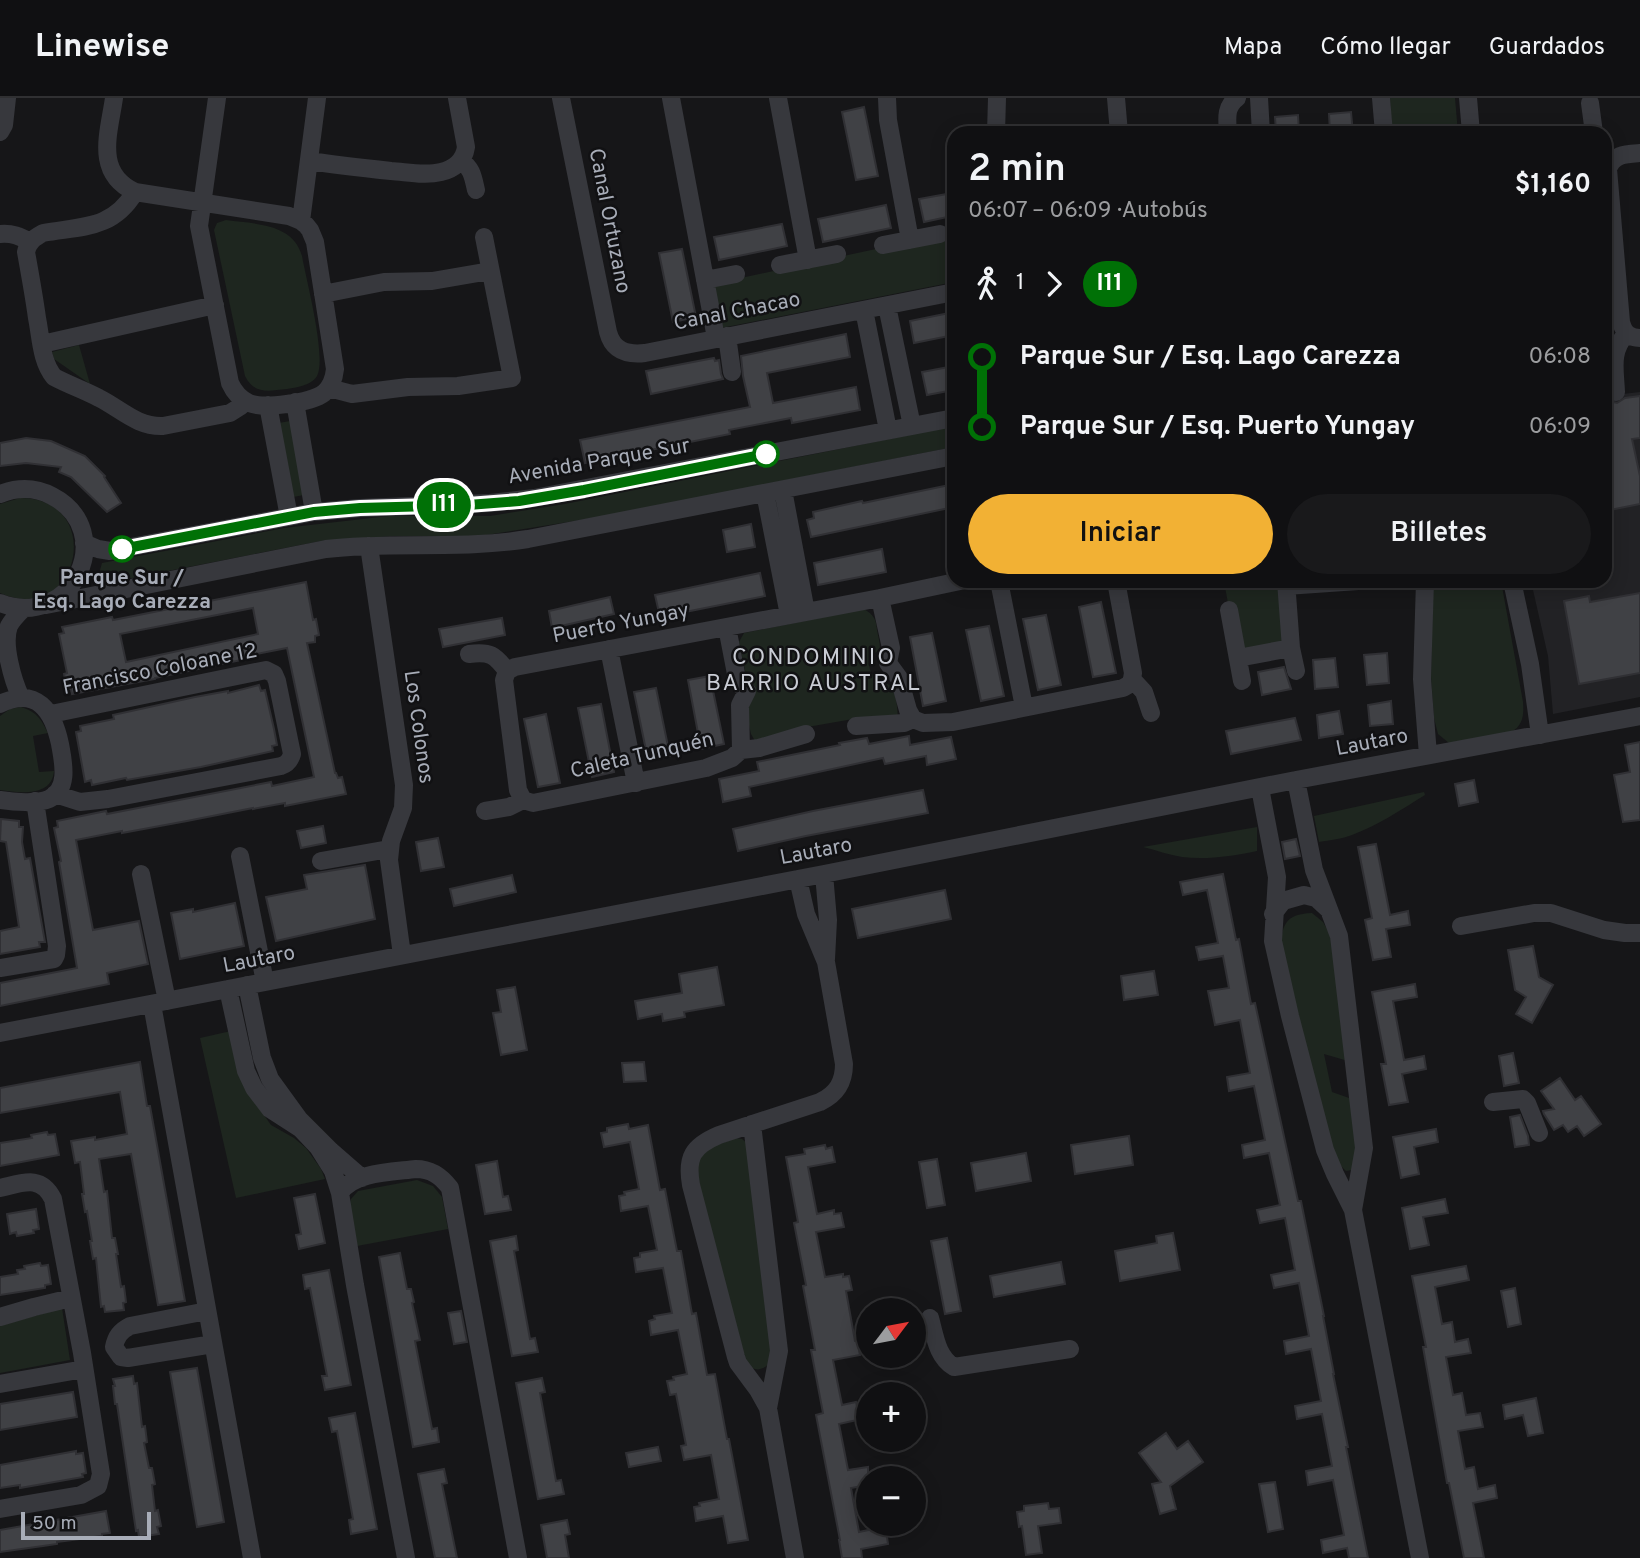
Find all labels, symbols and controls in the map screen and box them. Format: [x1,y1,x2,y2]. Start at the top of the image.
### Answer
text: Linewise [35,27,169,69]
text: Mapa [1224,33,1282,63]
text: Cómo llegar [1320,33,1451,63]
text: Guardados [1489,33,1605,63]
street label: Canal Ortuzano [582,146,636,296]
text: 2 min [968,146,1066,195]
text: $1,160 [1515,169,1591,202]
text: 06:07 – 06:09 · Autobús [968,197,1208,226]
icon: walk [968,265,1006,303]
icon: forward [1035,265,1073,303]
text: 1 [1016,269,1025,298]
text: I11 [1097,269,1123,299]
street label: Canal Chacao [671,286,803,338]
text: Parque Sur / Esq. Lago Carezza [1020,341,1401,374]
text: 06:08 [1529,343,1591,372]
text: Parque Sur / Esq. Puerto Yungay [1020,411,1415,444]
text: 06:09 [1529,413,1591,442]
street label: Avenida Parque Sur [506,433,692,491]
unlabelled marker [753,441,779,467]
line badge: I11 [404,482,484,528]
text: I11 [431,490,457,520]
button: Iniciar [968,494,1273,574]
button: Billetes [1287,494,1591,574]
marker: Parque Sur / Esq. Lago Carezza [109,536,135,562]
place label: Parque Sur / Esq. Lago Carezza [33,565,211,616]
street label: Puerto Yungay [550,598,692,650]
street label: Francisco Coloane 12 [60,638,260,702]
district label: CONDOMINIO BARRIO AUSTRAL [706,644,922,699]
street label: Los Colonos [397,669,439,785]
street label: Lautaro [1334,723,1410,763]
street label: Caleta Tunquén [568,726,716,786]
street label: Lautaro [778,832,854,872]
street label: Lautaro [221,940,297,980]
north arrow [856,1298,926,1368]
map controls [856,1298,926,1536]
button: + [856,1382,926,1452]
button: − [856,1466,926,1536]
scale bar [21,1509,150,1541]
text: 50 m [32,1512,77,1536]

